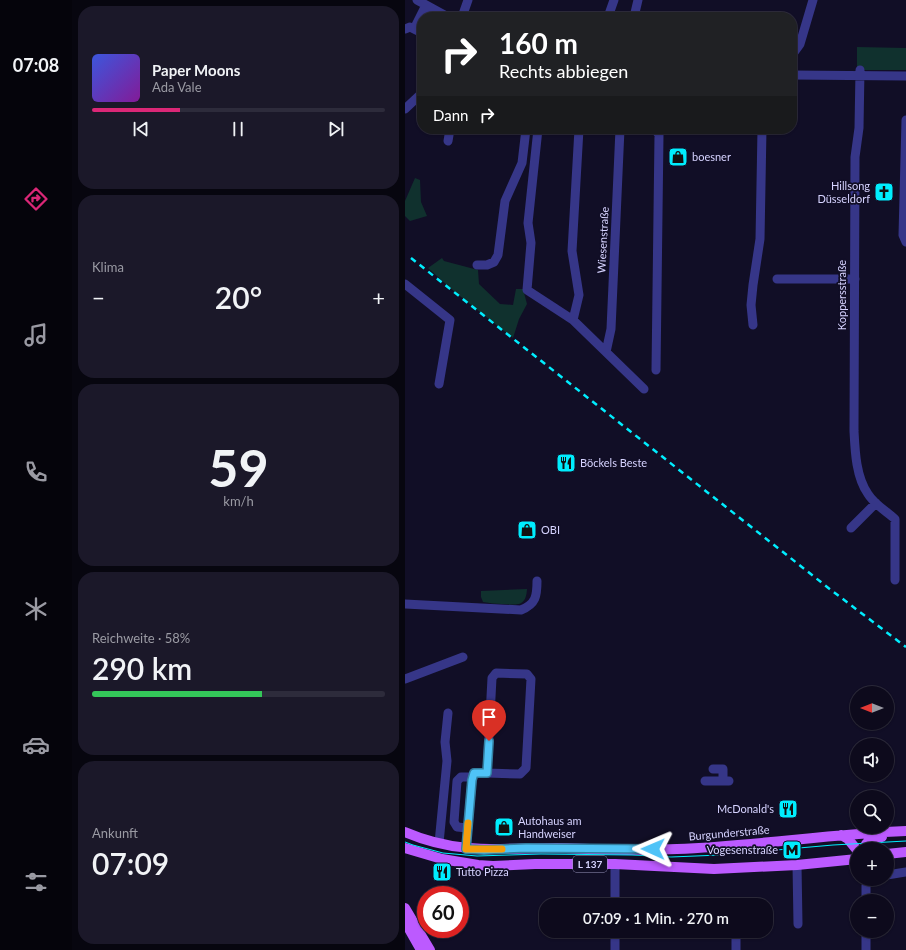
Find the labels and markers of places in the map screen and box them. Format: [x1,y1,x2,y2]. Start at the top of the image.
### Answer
shop icon: boesner [667,146,689,168]
place label: boesner [692,150,731,163]
place label: Hillsong Düsseldorf [817,179,870,205]
church icon: Hillsong Düsseldorf [873,181,895,203]
restaurant icon: Böckels Beste [555,452,577,474]
place label: Böckels Beste [580,456,647,469]
shop icon: OBI [516,519,538,541]
place label: OBI [541,523,560,536]
pin [472,700,506,741]
restaurant icon: McDonald's [777,798,799,820]
place label: McDonald's [717,802,774,815]
place label: Autohaus am Handweiser [518,814,581,840]
shop icon: Autohaus am Handweiser [493,816,515,838]
metro station icon: Vogesenstraße [781,839,803,861]
place label: Vogesenstraße [707,843,778,856]
restaurant icon: Tutto Pizza [431,861,453,883]
place label: Tutto Pizza [456,865,509,878]

